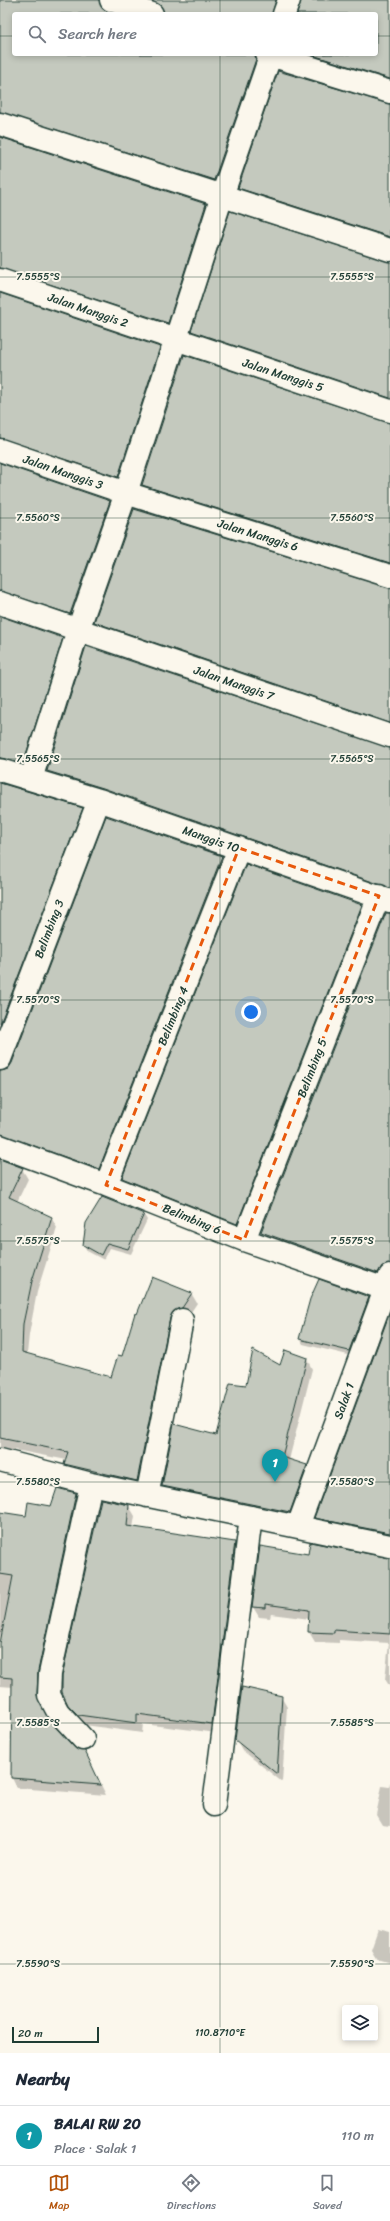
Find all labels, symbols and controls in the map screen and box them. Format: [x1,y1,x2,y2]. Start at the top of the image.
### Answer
search box [12,12,378,56]
text: Search here [58,21,137,47]
icon: search [26,23,48,45]
text: 7.5555°S [16,268,61,286]
text: 7.5555°S [330,268,375,286]
street label: Jalan Manggis 2 [44,286,131,334]
street label: Jalan Manggis 5 [239,351,326,398]
street label: Jalan Manggis 3 [19,448,106,496]
text: 7.5560°S [16,509,60,527]
text: 7.5560°S [330,509,374,527]
street label: Jalan Manggis 6 [214,512,301,558]
street label: Jalan Manggis 7 [190,659,278,707]
text: 7.5565°S [16,750,60,768]
text: 7.5565°S [330,750,374,768]
street label: Manggis 10 [179,819,243,859]
street label: Belimbing 3 [28,896,70,962]
street label: Belimbing 4 [151,982,195,1049]
text: 7.5570°S [16,991,60,1009]
text: 7.5570°S [330,991,374,1009]
your location [241,1002,261,1022]
street label: Belimbing 5 [291,1035,333,1101]
street label: Belimbing 6 [159,1197,225,1241]
text: 7.5575°S [16,1232,60,1250]
text: 7.5575°S [330,1232,374,1250]
street label: Salak 1 [327,1380,361,1422]
pin: 1 [262,1449,288,1482]
text: 7.5580°S [16,1473,61,1491]
text: 7.5580°S [330,1473,375,1491]
text: 7.5585°S [16,1714,61,1732]
text: 7.5585°S [330,1714,375,1732]
text: 7.5590°S [16,1955,61,1973]
text: 7.5590°S [330,1955,375,1973]
map controls [342,2005,378,2041]
button: layers [342,2005,378,2041]
text: 20 m [18,2024,43,2043]
text: 110.8710°E [195,2024,246,2042]
scale bar [12,2025,99,2044]
text: Nearby [16,2064,70,2094]
text: BALAI RW 20 [54,2111,141,2137]
text: 1 [26,2124,32,2147]
text: 110 m [341,2124,374,2147]
text: Place · Salak 1 [54,2137,136,2160]
tab: Map [48,2172,70,2215]
tab: Directions [167,2172,216,2215]
tab: Saved [313,2172,342,2215]

